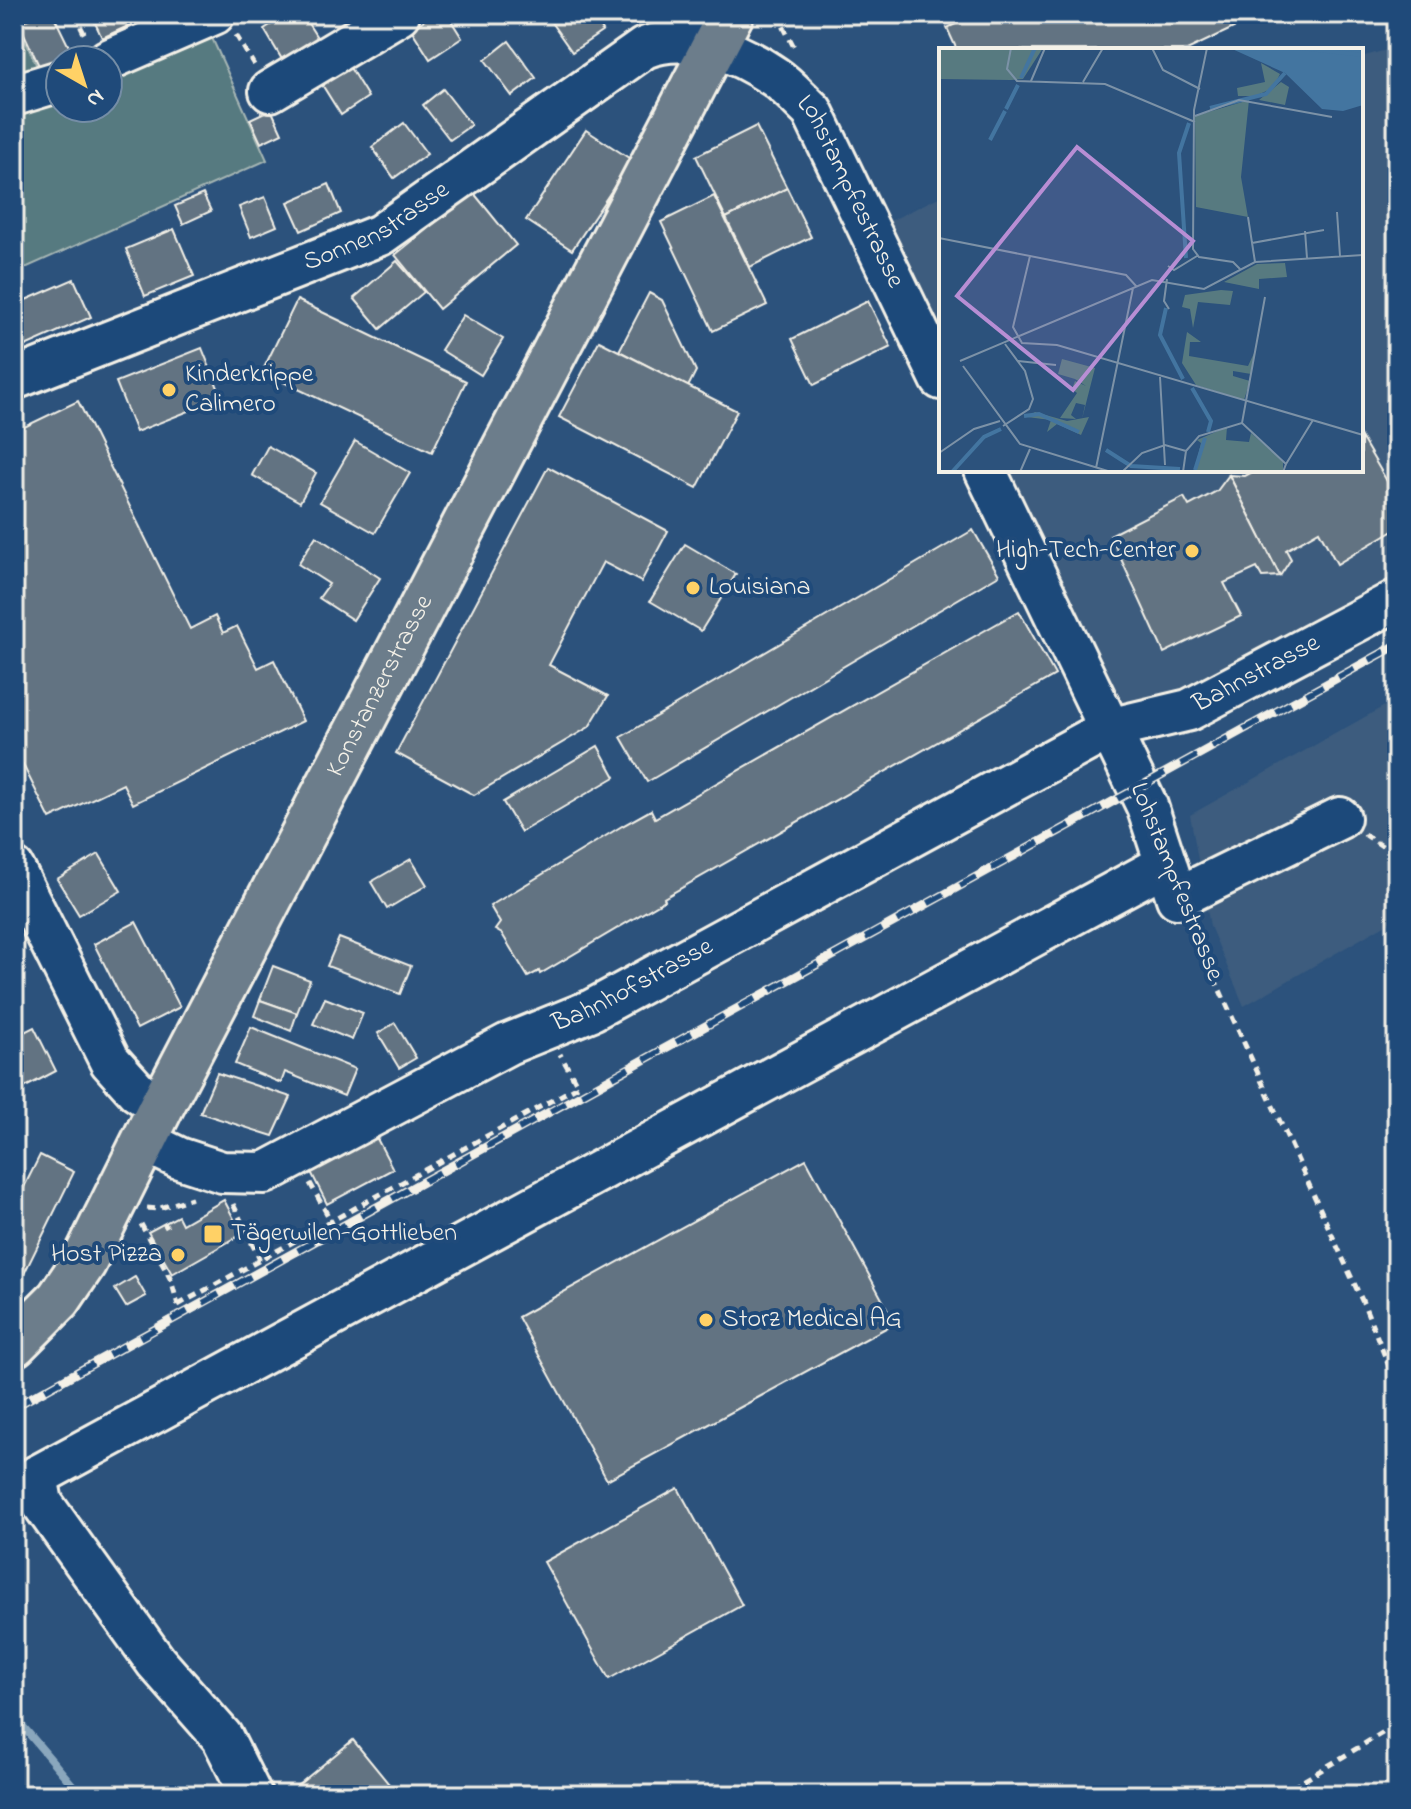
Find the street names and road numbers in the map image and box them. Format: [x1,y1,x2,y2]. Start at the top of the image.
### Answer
street label: Lohstampfestrasse [787,86,914,295]
street label: Sonnenstrasse [298,172,458,282]
street label: Konstanzerstrasse [317,588,444,784]
street label: Bahnstrasse [1185,625,1327,724]
street label: Lohstampfestrasse [1119,777,1233,987]
street label: Bahnhofstrasse [546,928,720,1043]

